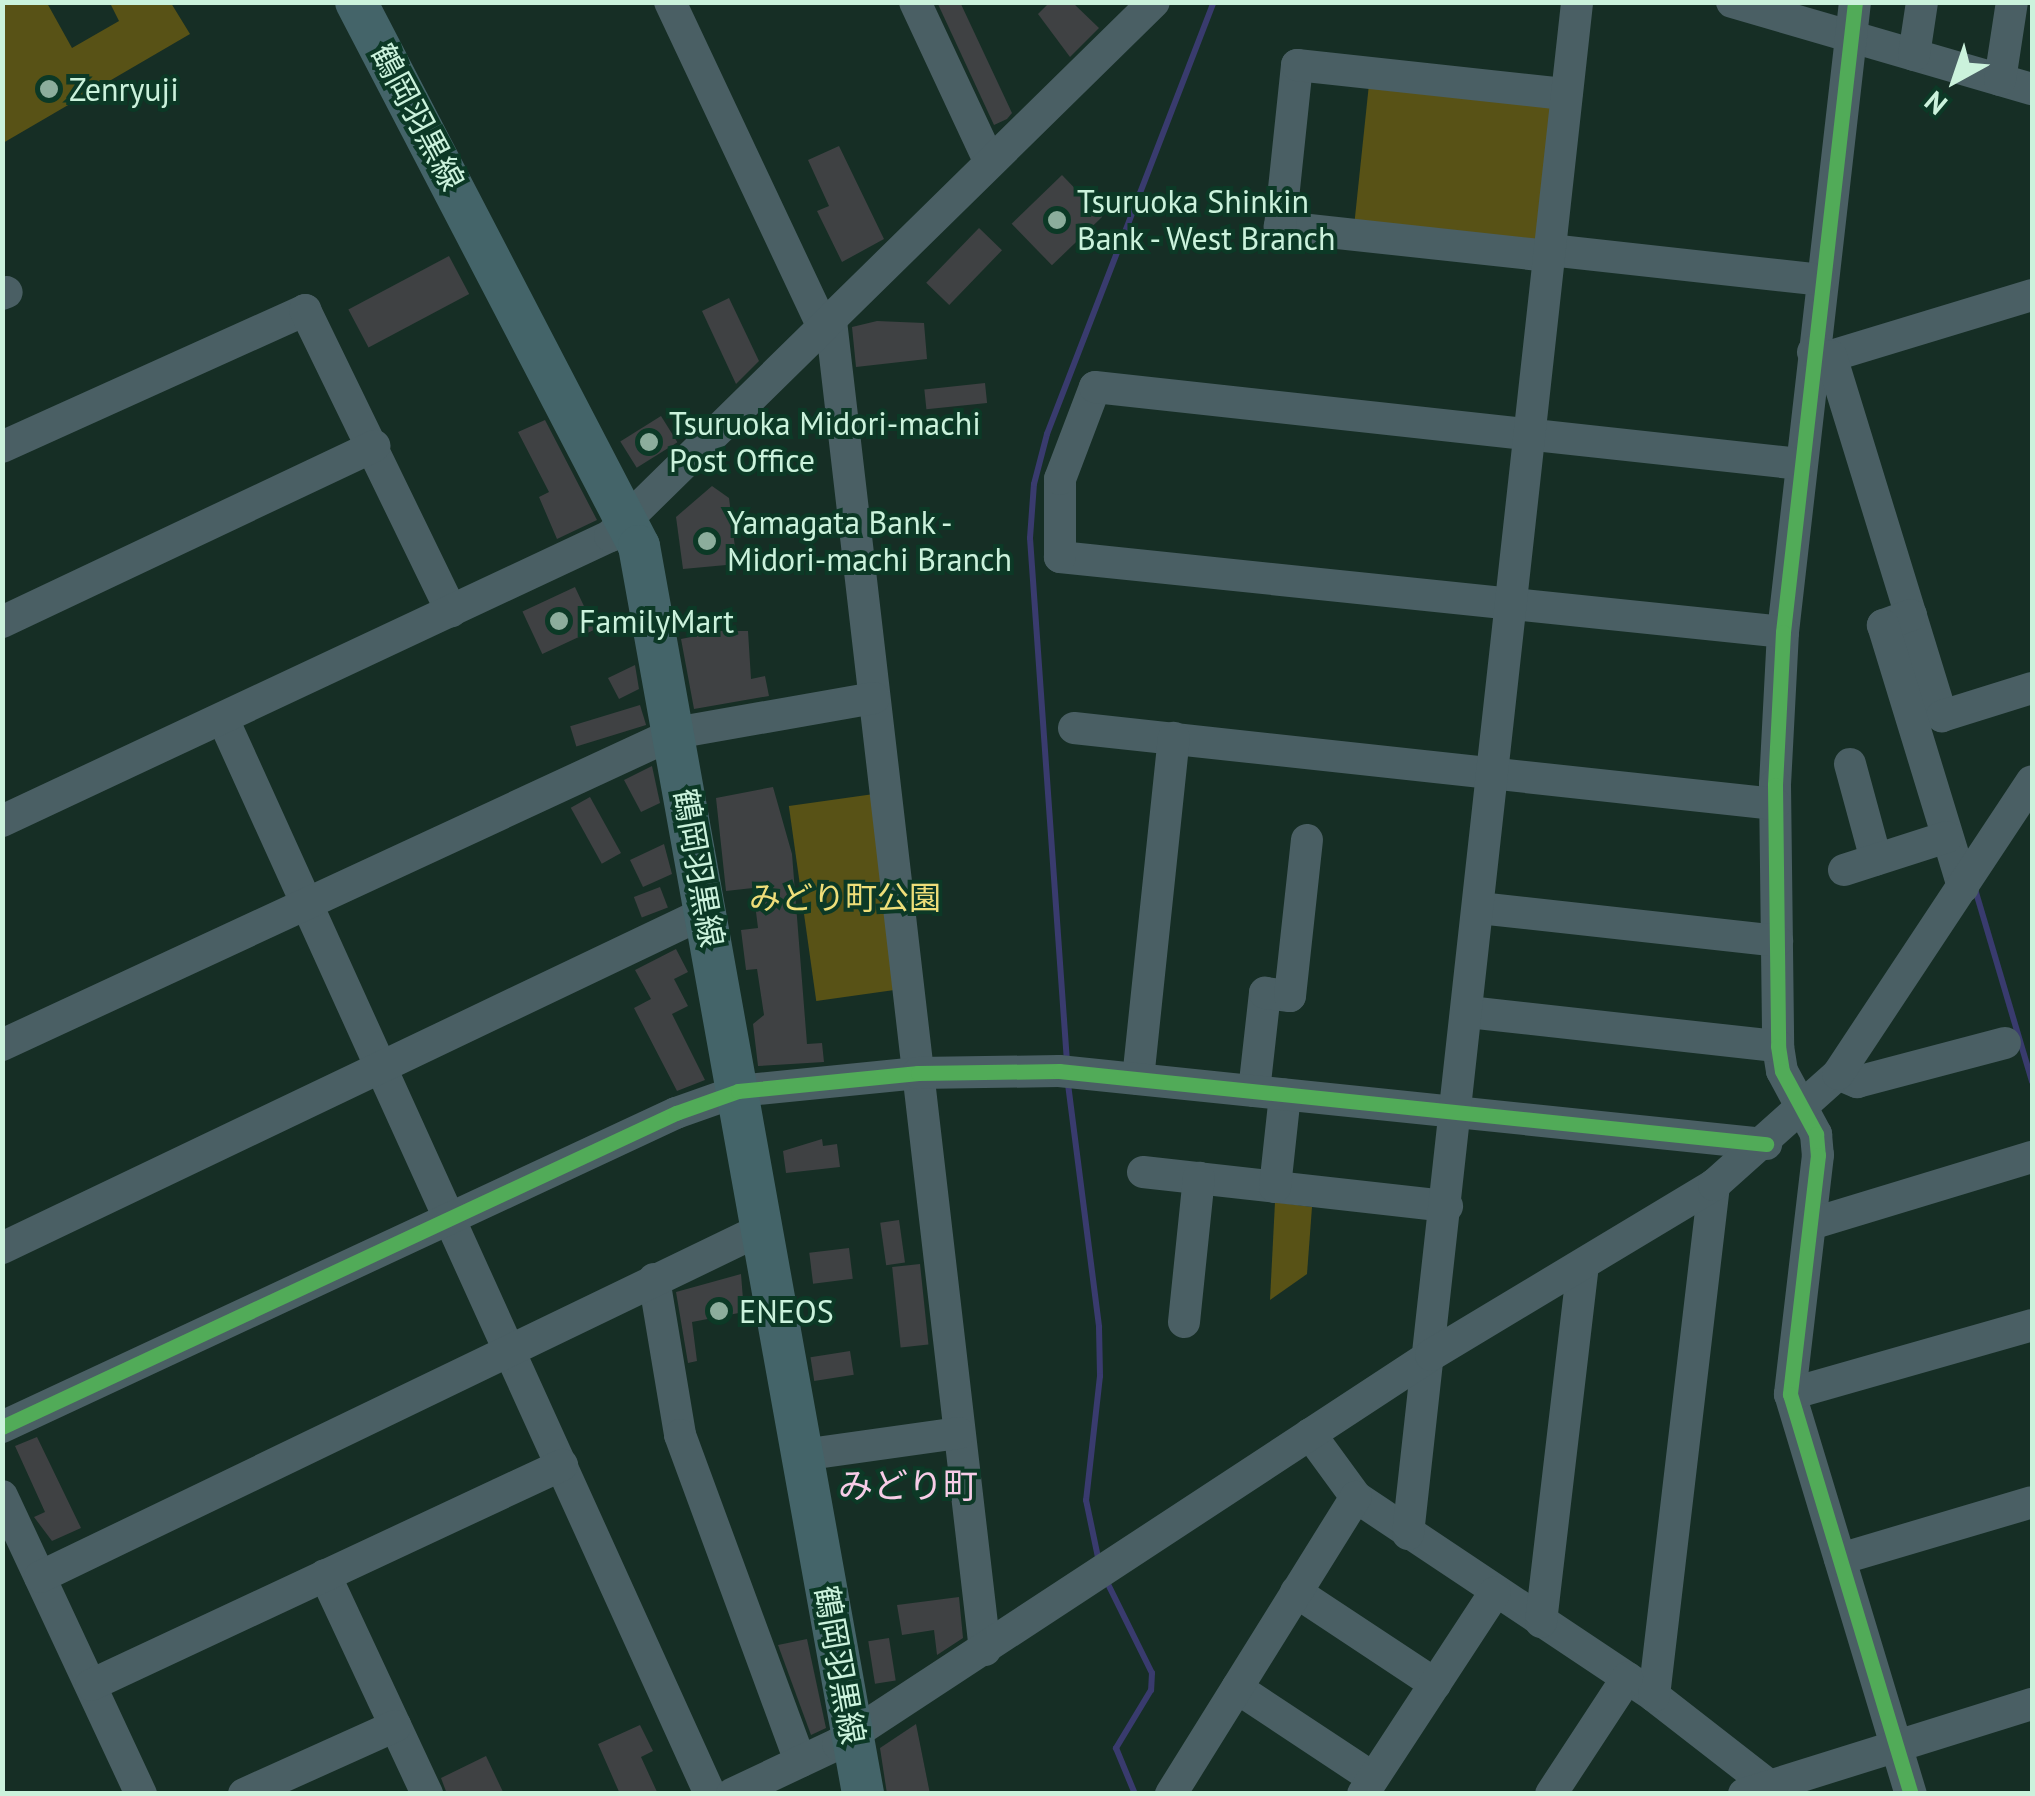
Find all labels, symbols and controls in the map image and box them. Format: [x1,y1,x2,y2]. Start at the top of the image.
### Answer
north arrow [1905,30,2005,130]
street label: 鶴岡羽黒線 [363,37,473,197]
place label: Zenryuji [69,70,179,108]
marker: Zenryuji [38,78,60,100]
text: N [1916,83,1954,123]
place label: Tsuruoka Shinkin Bank - West Branch [1077,183,1342,258]
marker: Tsuruoka Shinkin Bank - West Branch [1046,209,1068,231]
place label: Tsuruoka Midori-machi Post Office [669,405,981,480]
marker: Tsuruoka Midori-machi Post Office [638,431,660,453]
place label: Yamagata Bank - Midori-machi Branch [727,504,1012,579]
marker: Yamagata Bank - Midori-machi Branch [696,530,718,552]
place label: FamilyMart [579,602,734,640]
marker: FamilyMart [548,610,570,632]
street label: 鶴岡羽黒線 [666,786,732,950]
park label: みどり町公園 [749,878,941,916]
place label: ENEOS [739,1292,834,1330]
marker: ENEOS [708,1300,730,1322]
district label: みどり町 [838,1464,978,1506]
street label: 鶴岡羽黒線 [807,1583,873,1747]

